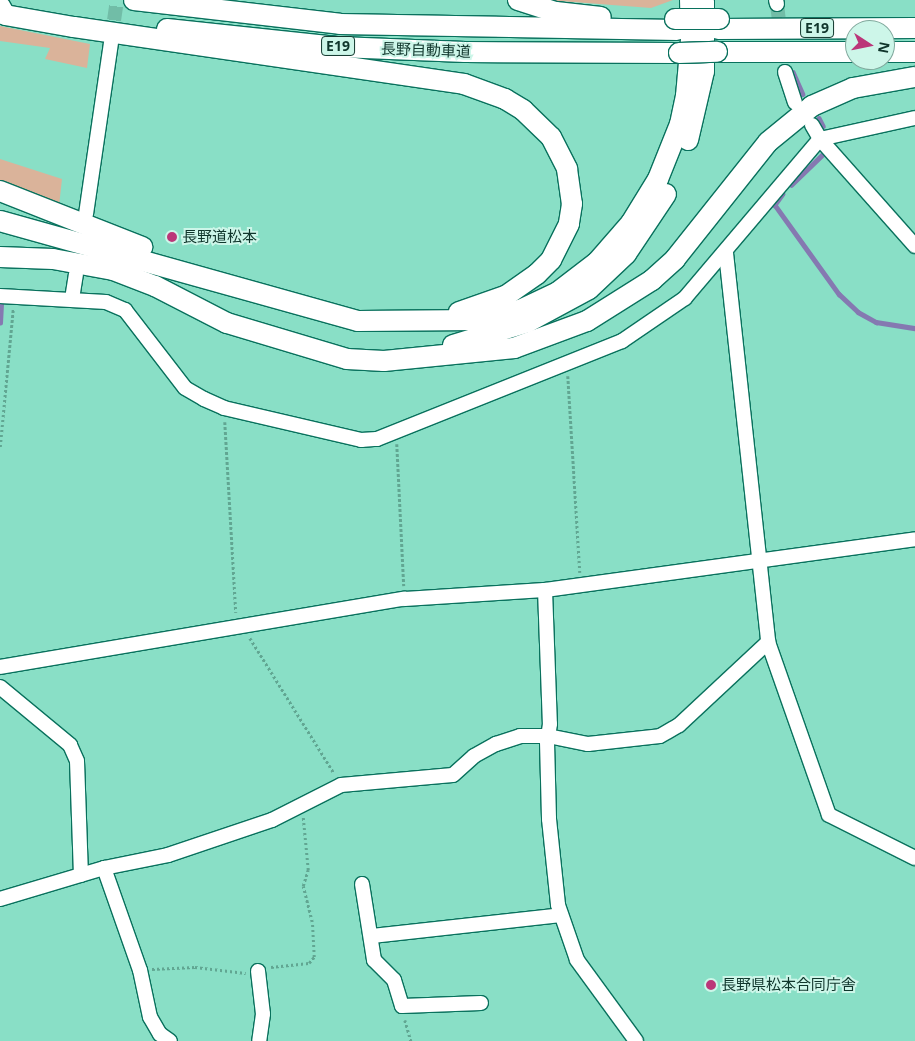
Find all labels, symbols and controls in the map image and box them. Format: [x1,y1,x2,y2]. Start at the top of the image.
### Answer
road number: E19 [800,16,834,40]
north arrow [845,20,895,70]
road number: E19 [320,34,356,58]
street label: 長野自動車道 [381,39,471,61]
text: N [874,40,895,55]
place label: 長野道松本 [182,228,257,246]
marker: 長野道松本 [166,231,178,243]
place label: 長野県松本合同庁舎 [721,976,856,994]
marker: 長野県松本合同庁舎 [705,979,717,991]

